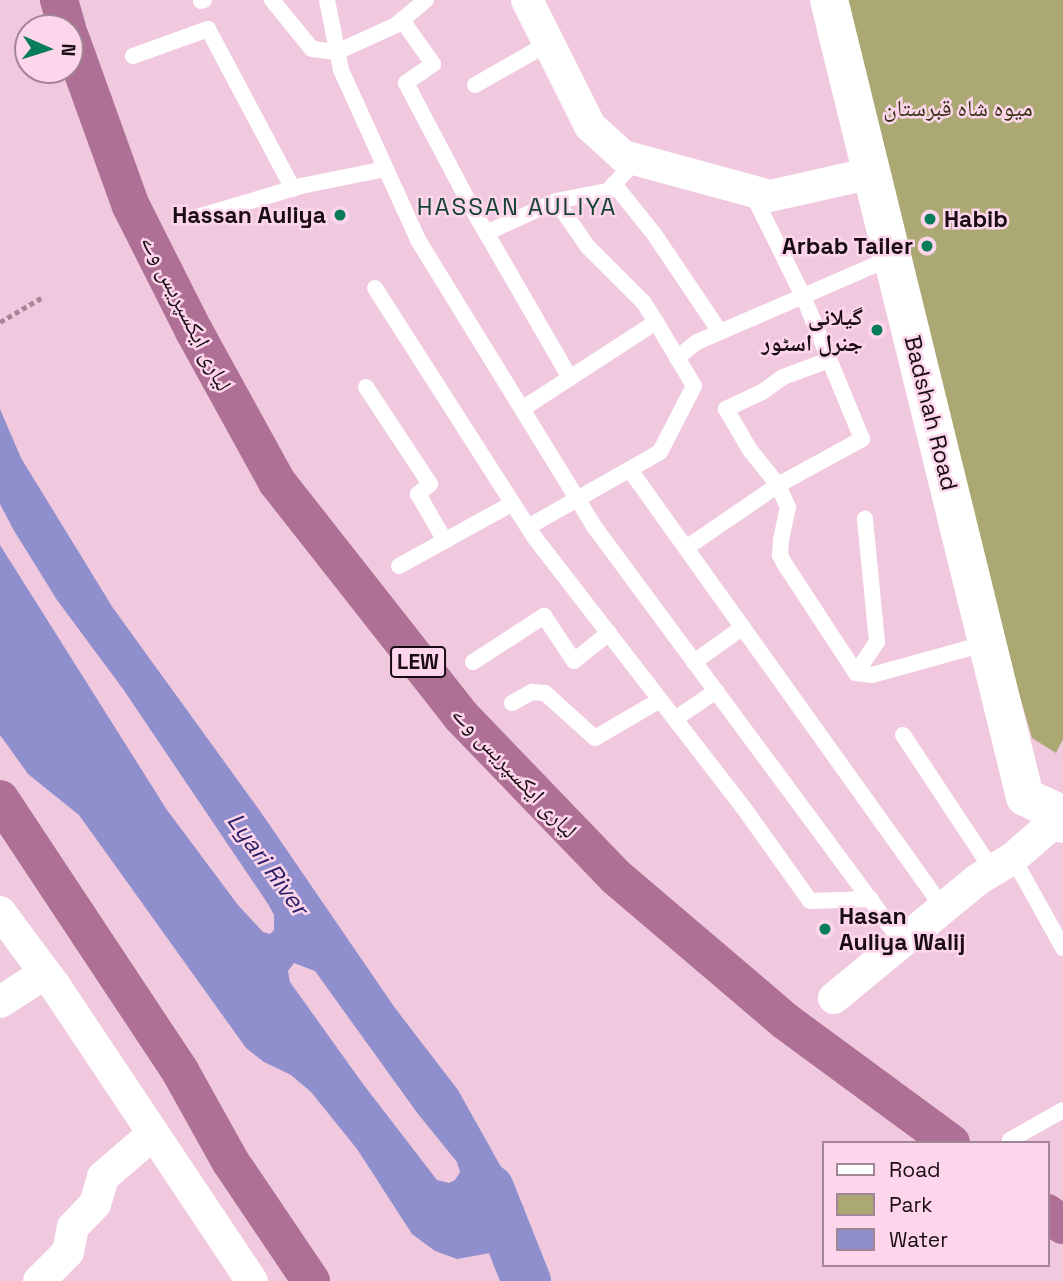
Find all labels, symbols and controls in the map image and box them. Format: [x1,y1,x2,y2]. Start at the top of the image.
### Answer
north arrow [14,14,84,84]
text: N [56,43,81,57]
park label: میوہ شاہ قبرستان [883,94,1033,122]
district label: HASSAN AULIYA [418,193,616,221]
place label: Hassan Auliya [172,201,326,229]
place label: Habib [944,205,1008,233]
marker: Hassan Auliya [332,207,348,223]
marker: Habib [922,211,938,227]
street label: لیاری ایکسپریس وے [136,231,238,395]
place label: Arbab Tailer [781,232,913,260]
marker: Arbab Tailer [919,238,935,254]
place label: گیلانی جنرل اسٹور [762,303,863,357]
marker: گیلانی جنرل اسٹور [869,322,885,338]
street label: Badshah Road [898,333,964,493]
road number: LEW [390,644,446,680]
street label: لیاری ایکسپریس وے [447,700,583,844]
water label: Lyari River [221,807,315,921]
place label: Hasan Auliya Walij [839,902,965,956]
marker: Hasan Auliya Walij [817,921,833,937]
legend [822,1141,1049,1267]
text: Road [889,1156,941,1183]
text: Park [889,1191,933,1218]
text: Water [889,1226,948,1253]

